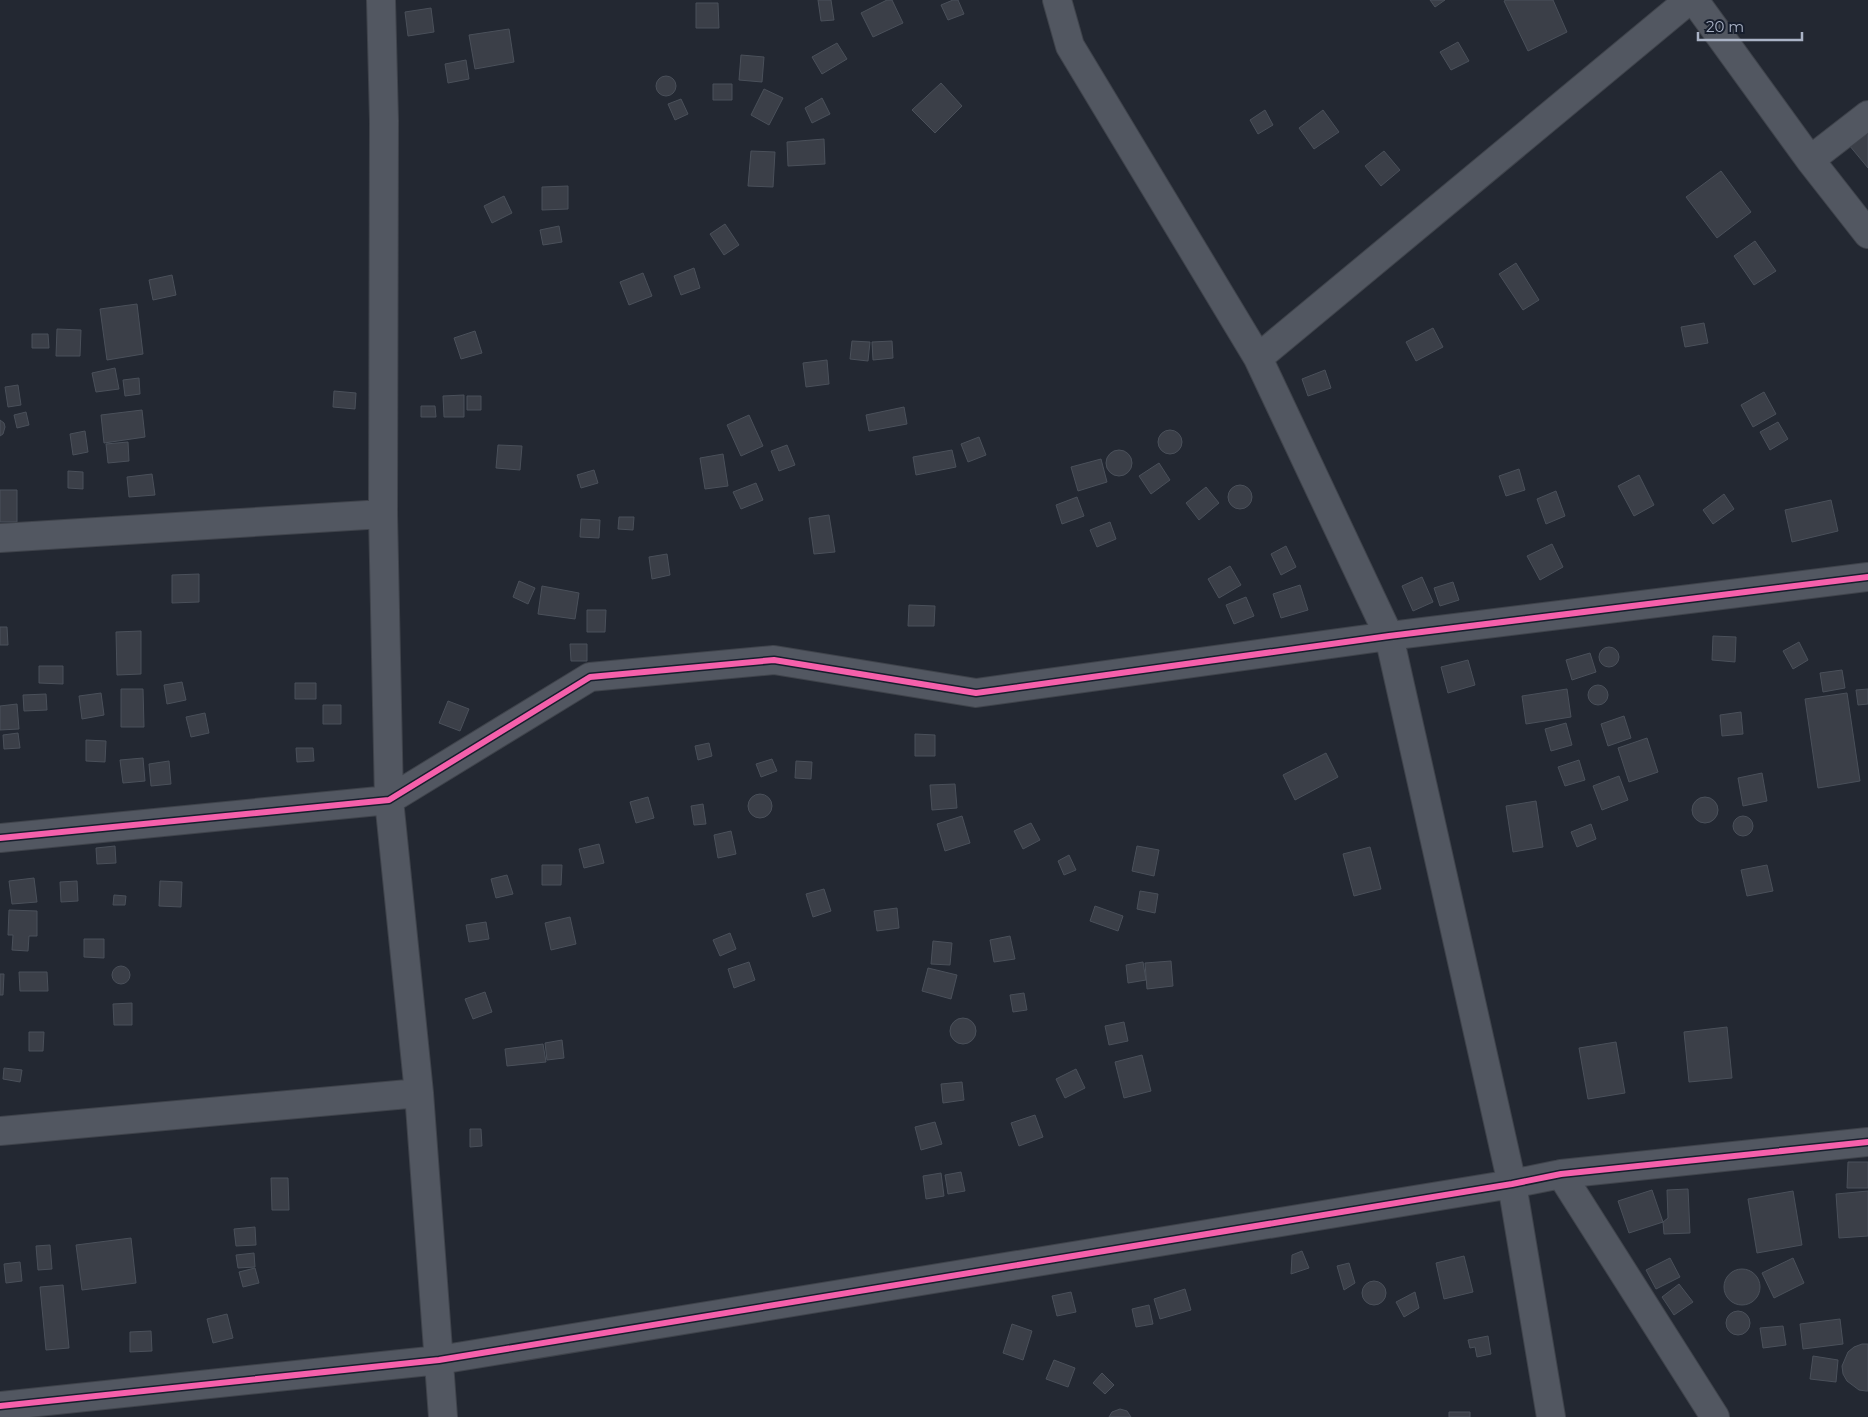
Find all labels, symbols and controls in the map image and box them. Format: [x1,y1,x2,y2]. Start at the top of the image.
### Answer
scale bar [1698,10,1802,42]
text: 20 m [1706,17,1744,36]

